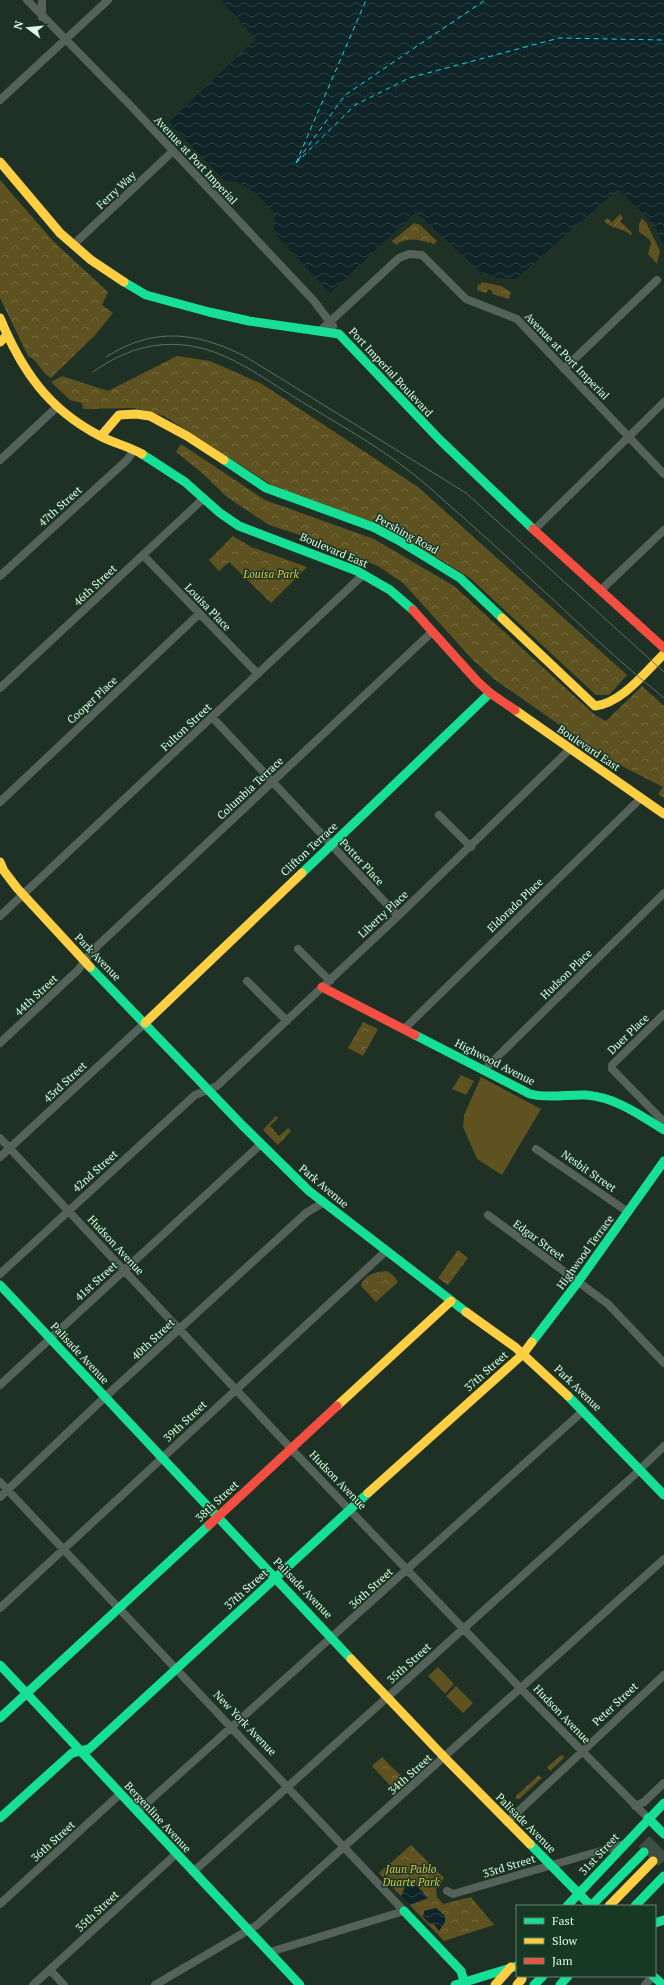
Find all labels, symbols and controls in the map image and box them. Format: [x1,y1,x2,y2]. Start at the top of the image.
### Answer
north arrow [8,8,48,48]
text: N [11,19,26,31]
street label: Avenue at Port Imperial [151,113,241,207]
street label: Ferry Way [93,168,139,212]
street label: Avenue at Port Imperial [522,309,612,403]
street label: Port Imperial Boulevard [346,325,436,419]
street label: 47th Street [35,483,85,529]
street label: Pershing Road [373,511,441,557]
street label: Boulevard East [298,529,370,571]
street label: 46th Street [70,561,120,609]
park label: Louisa Park [242,567,299,581]
street label: Louisa Place [182,580,234,634]
street label: Cooper Place [64,673,120,727]
street label: Fulton Street [158,700,214,754]
street label: Boulevard East [555,722,623,774]
street label: Columbia Terrace [214,753,286,822]
street label: Clifton Terrace [278,819,341,879]
street label: Potter Place [337,836,387,889]
street label: Eldorado Place [484,874,546,935]
street label: Liberty Place [355,887,411,941]
street label: Park Avenue [72,930,124,984]
street label: Hudson Place [537,946,595,1002]
street label: 44th Street [11,971,61,1019]
street label: Duer Place [604,1010,652,1057]
street label: Highwood Avenue [453,1036,538,1088]
street label: 43rd Street [40,1058,90,1106]
street label: 42nd Street [69,1147,121,1195]
street label: Nesbit Street [559,1147,619,1195]
street label: Park Avenue [296,1161,352,1211]
street label: Hudson Avenue [85,1212,147,1278]
street label: Highwood Terrace [553,1212,617,1292]
street label: Edgar Street [511,1217,567,1263]
street label: 41st Street [72,1258,120,1304]
street label: 40th Street [128,1315,178,1363]
street label: Palisade Avenue [48,1319,112,1387]
street label: 37th Street [461,1348,511,1394]
street label: Park Avenue [551,1362,605,1414]
street label: 39th Street [160,1397,210,1445]
street label: Hudson Avenue [306,1448,370,1513]
street label: 38th Street [192,1477,242,1525]
street label: Palisade Avenue [270,1555,336,1622]
street label: 36th Street [346,1565,396,1611]
street label: 37th Street [221,1566,271,1612]
street label: 35th Street [384,1640,434,1686]
street label: Peter Street [589,1679,641,1729]
street label: Hudson Avenue [530,1682,594,1747]
street label: New York Avenue [211,1688,280,1759]
street label: 34th Street [385,1751,435,1797]
street label: Bergenline Avenue [122,1779,195,1856]
street label: Palisade Avenue [493,1790,559,1856]
street label: 36th Street [28,1818,78,1864]
street label: 31st Street [576,1830,622,1878]
street label: 33rd Street [481,1851,537,1881]
park label: Jaun Pablo Duarte Park [381,1862,440,1889]
street label: 35th Street [72,1887,122,1935]
legend [516,1905,656,1977]
text: Fast [552,1913,575,1928]
text: Slow [552,1933,578,1948]
text: Jam [552,1953,573,1968]

